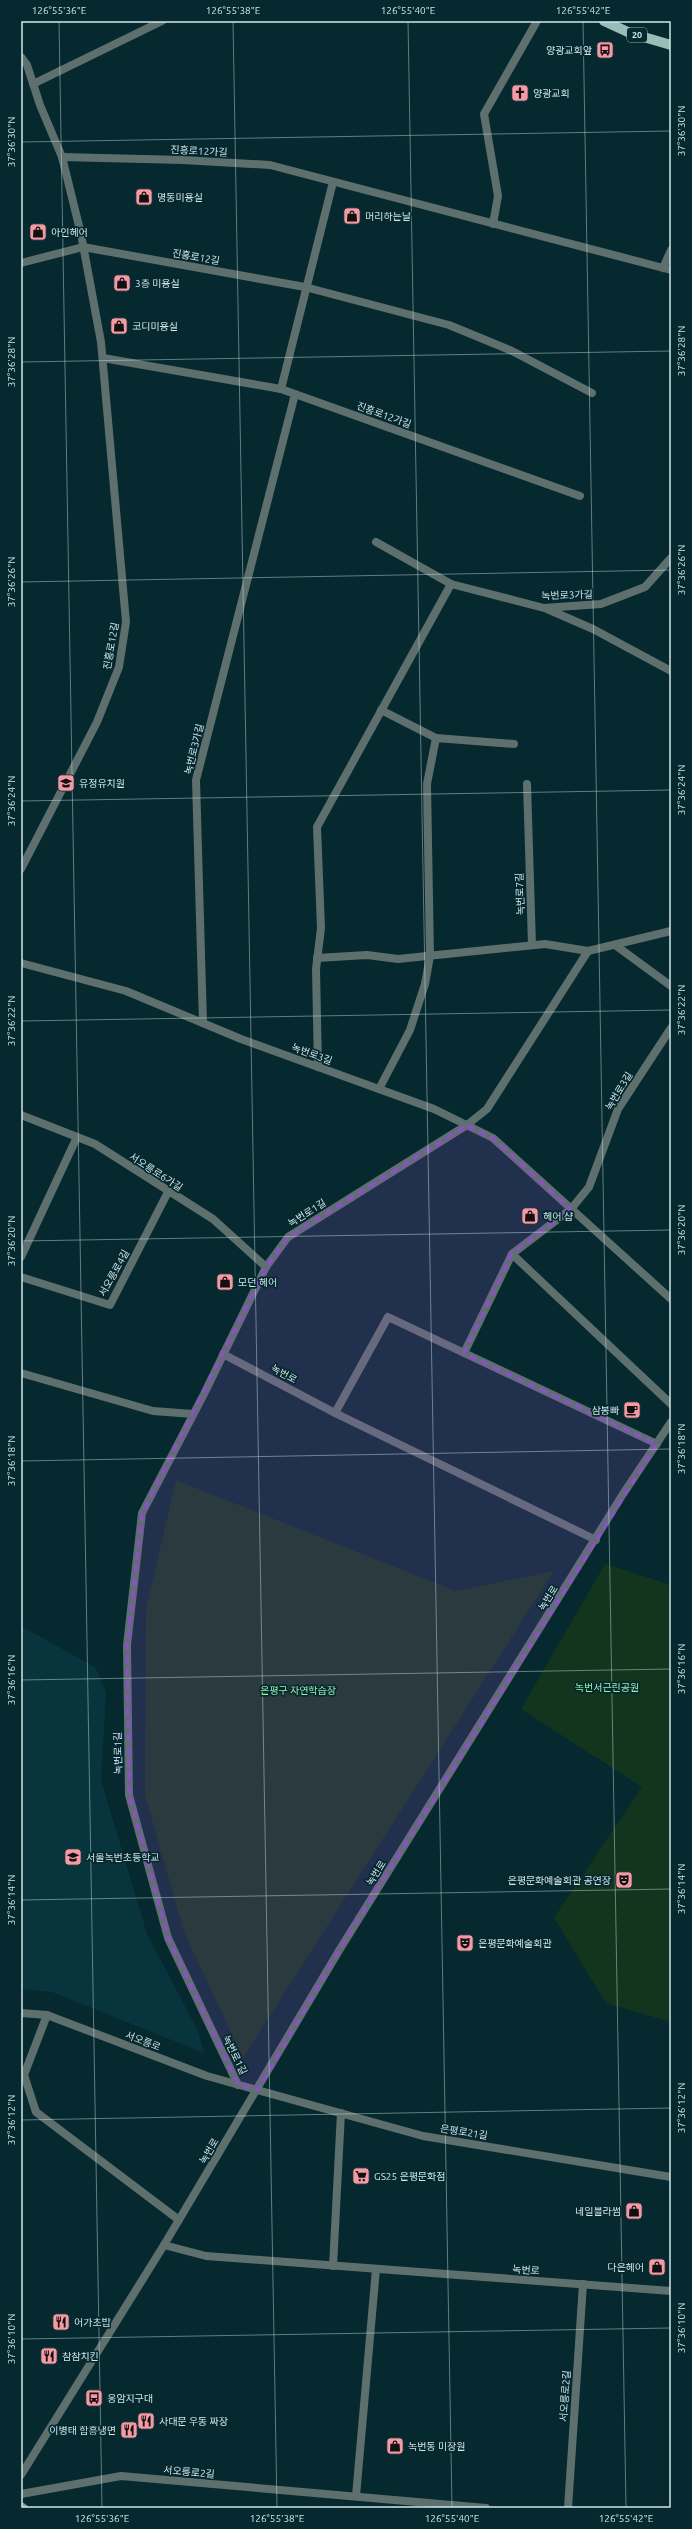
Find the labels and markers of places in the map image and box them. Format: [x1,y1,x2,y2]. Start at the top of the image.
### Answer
bus stop icon: 양광교회앞 [595,40,615,60]
place label: 양광교회앞 [546,45,592,56]
church icon: 양광교회 [510,83,530,103]
place label: 양광교회 [533,88,570,99]
shop icon: 명동미용실 [134,187,154,207]
place label: 명동미용실 [157,192,203,203]
shop icon: 머리하는날 [342,206,362,226]
place label: 머리하는날 [365,211,411,222]
shop icon: 아인헤어 [28,222,48,242]
place label: 아인헤어 [51,227,88,238]
shop icon: 3층 미용실 [112,273,132,293]
place label: 3층 미용실 [135,278,180,289]
shop icon: 코디미용실 [109,316,129,336]
place label: 코디미용실 [132,321,178,332]
school or university icon: 유정유치원 [56,773,76,793]
place label: 유정유치원 [79,778,125,789]
shop icon: 헤어 샵 [520,1206,540,1226]
place label: 헤어 샵 [543,1211,574,1222]
shop icon: 모던 헤어 [215,1272,235,1292]
place label: 모던 헤어 [238,1277,277,1288]
cafe icon: 삼봉빠 [622,1400,642,1420]
place label: 삼봉빠 [591,1405,620,1416]
school or university icon: 서울녹번초등학교 [63,1847,83,1867]
place label: 서울녹번초등학교 [86,1852,160,1863]
theatre icon: 은평문화예술회관 공연장 [614,1870,634,1890]
place label: 은평문화예술회관 공연장 [508,1875,611,1886]
theatre icon: 은평문화예술회관 [455,1933,475,1953]
place label: 은평문화예술회관 [478,1938,552,1949]
supermarket icon: GS25 은평문화점 [351,2166,371,2186]
place label: GS25 은평문화점 [374,2171,445,2182]
shop icon: 네일블라썸 [624,2201,644,2221]
place label: 네일블라썸 [575,2206,621,2217]
shop icon: 다은헤어 [647,2257,667,2277]
place label: 다은헤어 [607,2262,644,2273]
restaurant icon: 어가초밥 [51,2312,71,2332]
place label: 어가초밥 [74,2317,112,2328]
restaurant icon: 참참치킨 [39,2346,59,2366]
place label: 참참치킨 [62,2351,99,2362]
bus stop icon: 응암지구대 [84,2388,104,2408]
place label: 응암지구대 [107,2393,153,2404]
restaurant icon: 사대문 우동 짜장 [136,2411,156,2431]
place label: 사대문 우동 짜장 [159,2416,228,2427]
restaurant icon: 이병태 함흥냉면 [119,2420,139,2440]
place label: 이병태 함흥냉면 [49,2425,116,2436]
shop icon: 녹번동 미장원 [385,2436,405,2456]
place label: 녹번동 미장원 [408,2441,466,2452]

